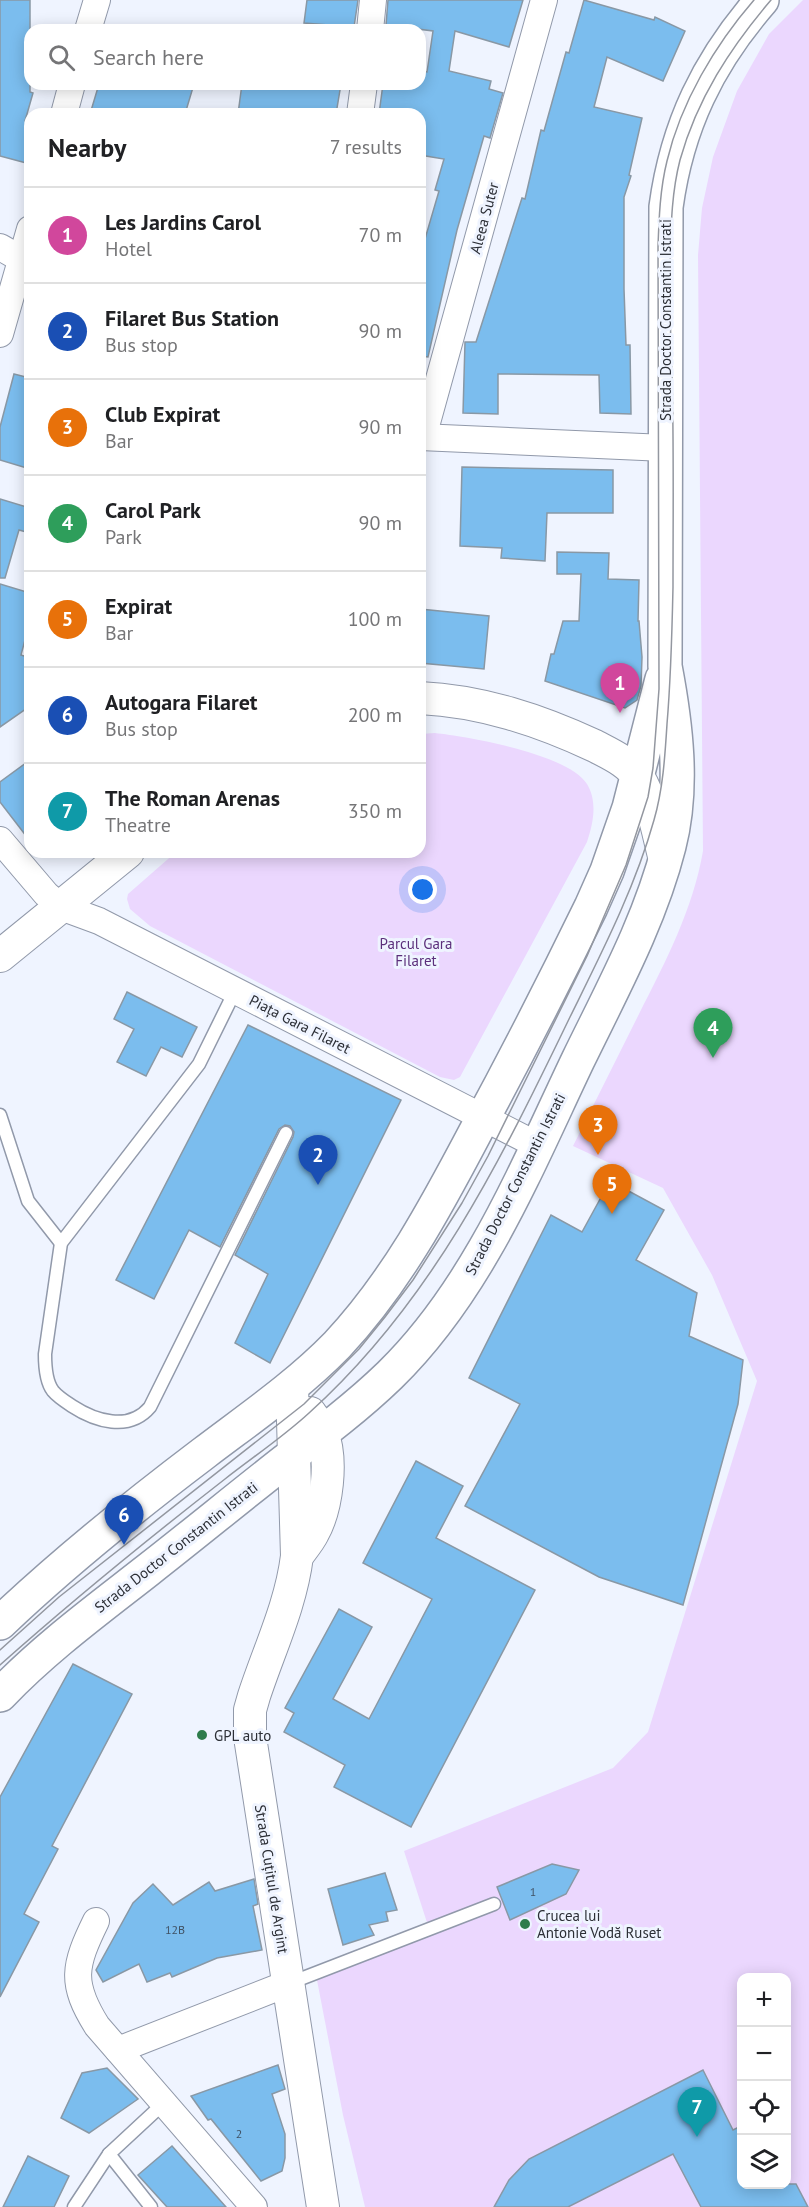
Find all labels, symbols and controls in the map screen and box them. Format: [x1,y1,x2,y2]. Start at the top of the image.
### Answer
search box [24,24,426,90]
icon: search [45,41,78,74]
text: Search here [93,43,204,71]
text: Nearby [48,131,126,164]
text: 7 results [330,134,402,160]
street label: Aleea Suter [465,180,503,256]
text: Les Jardins Carol [105,208,261,236]
street label: Strada Doctor Constantin Istrati [656,219,675,421]
text: 1 [62,222,73,248]
text: 70 m [359,222,402,248]
text: Hotel [105,236,152,262]
text: Filaret Bus Station [105,304,279,332]
text: 2 [62,318,73,344]
text: 90 m [359,318,402,344]
text: Bus stop [105,332,178,358]
text: Club Expirat [105,400,220,428]
text: 3 [62,414,73,440]
text: 90 m [359,414,402,440]
text: Bar [105,428,133,454]
text: Carol Park [105,496,201,524]
text: 4 [62,510,73,536]
text: 90 m [359,510,402,536]
text: Park [105,524,142,550]
text: Expirat [105,592,172,620]
text: 5 [62,606,73,632]
text: 100 m [348,606,402,632]
text: Bar [105,620,133,646]
pin: 1 [600,664,640,713]
text: Autogara Filaret [105,688,257,716]
text: 6 [62,702,73,728]
text: 200 m [348,702,402,728]
text: Bus stop [105,716,178,742]
text: The Roman Arenas [105,784,280,812]
text: 7 [62,798,73,824]
text: 350 m [348,798,402,824]
text: Theatre [105,812,171,838]
your location [408,875,437,904]
park label: Parcul Gara Filaret [380,934,452,970]
street label: Piața Gara Filaret [246,990,354,1058]
pin: 4 [694,1008,732,1058]
street label: Strada Doctor Constantin Istrati [461,1090,569,1278]
pin: 3 [578,1106,618,1155]
pin: 2 [298,1136,338,1185]
pin: 5 [592,1164,632,1214]
street label: Strada Doctor Constantin Istrati [91,1477,261,1617]
pin: 6 [104,1496,144,1545]
place label: GPL auto [214,1726,271,1745]
marker: GPL auto [195,1728,209,1742]
street label: Strada Cuțitul de Argint [251,1803,293,1955]
house number: 1 [530,1884,536,1899]
place label: Crucea lui Antonie Vodă Ruset [537,1906,661,1942]
marker: Crucea lui Antonie Vodă Ruset [518,1917,532,1931]
house number: 12B [165,1922,185,1937]
map controls [737,1973,791,2189]
button: + [737,1973,791,2027]
button: − [737,2027,791,2081]
button: locate [737,2081,791,2135]
pin: 7 [678,2088,716,2137]
house number: 2 [236,2126,242,2141]
button: layers [737,2135,791,2189]

